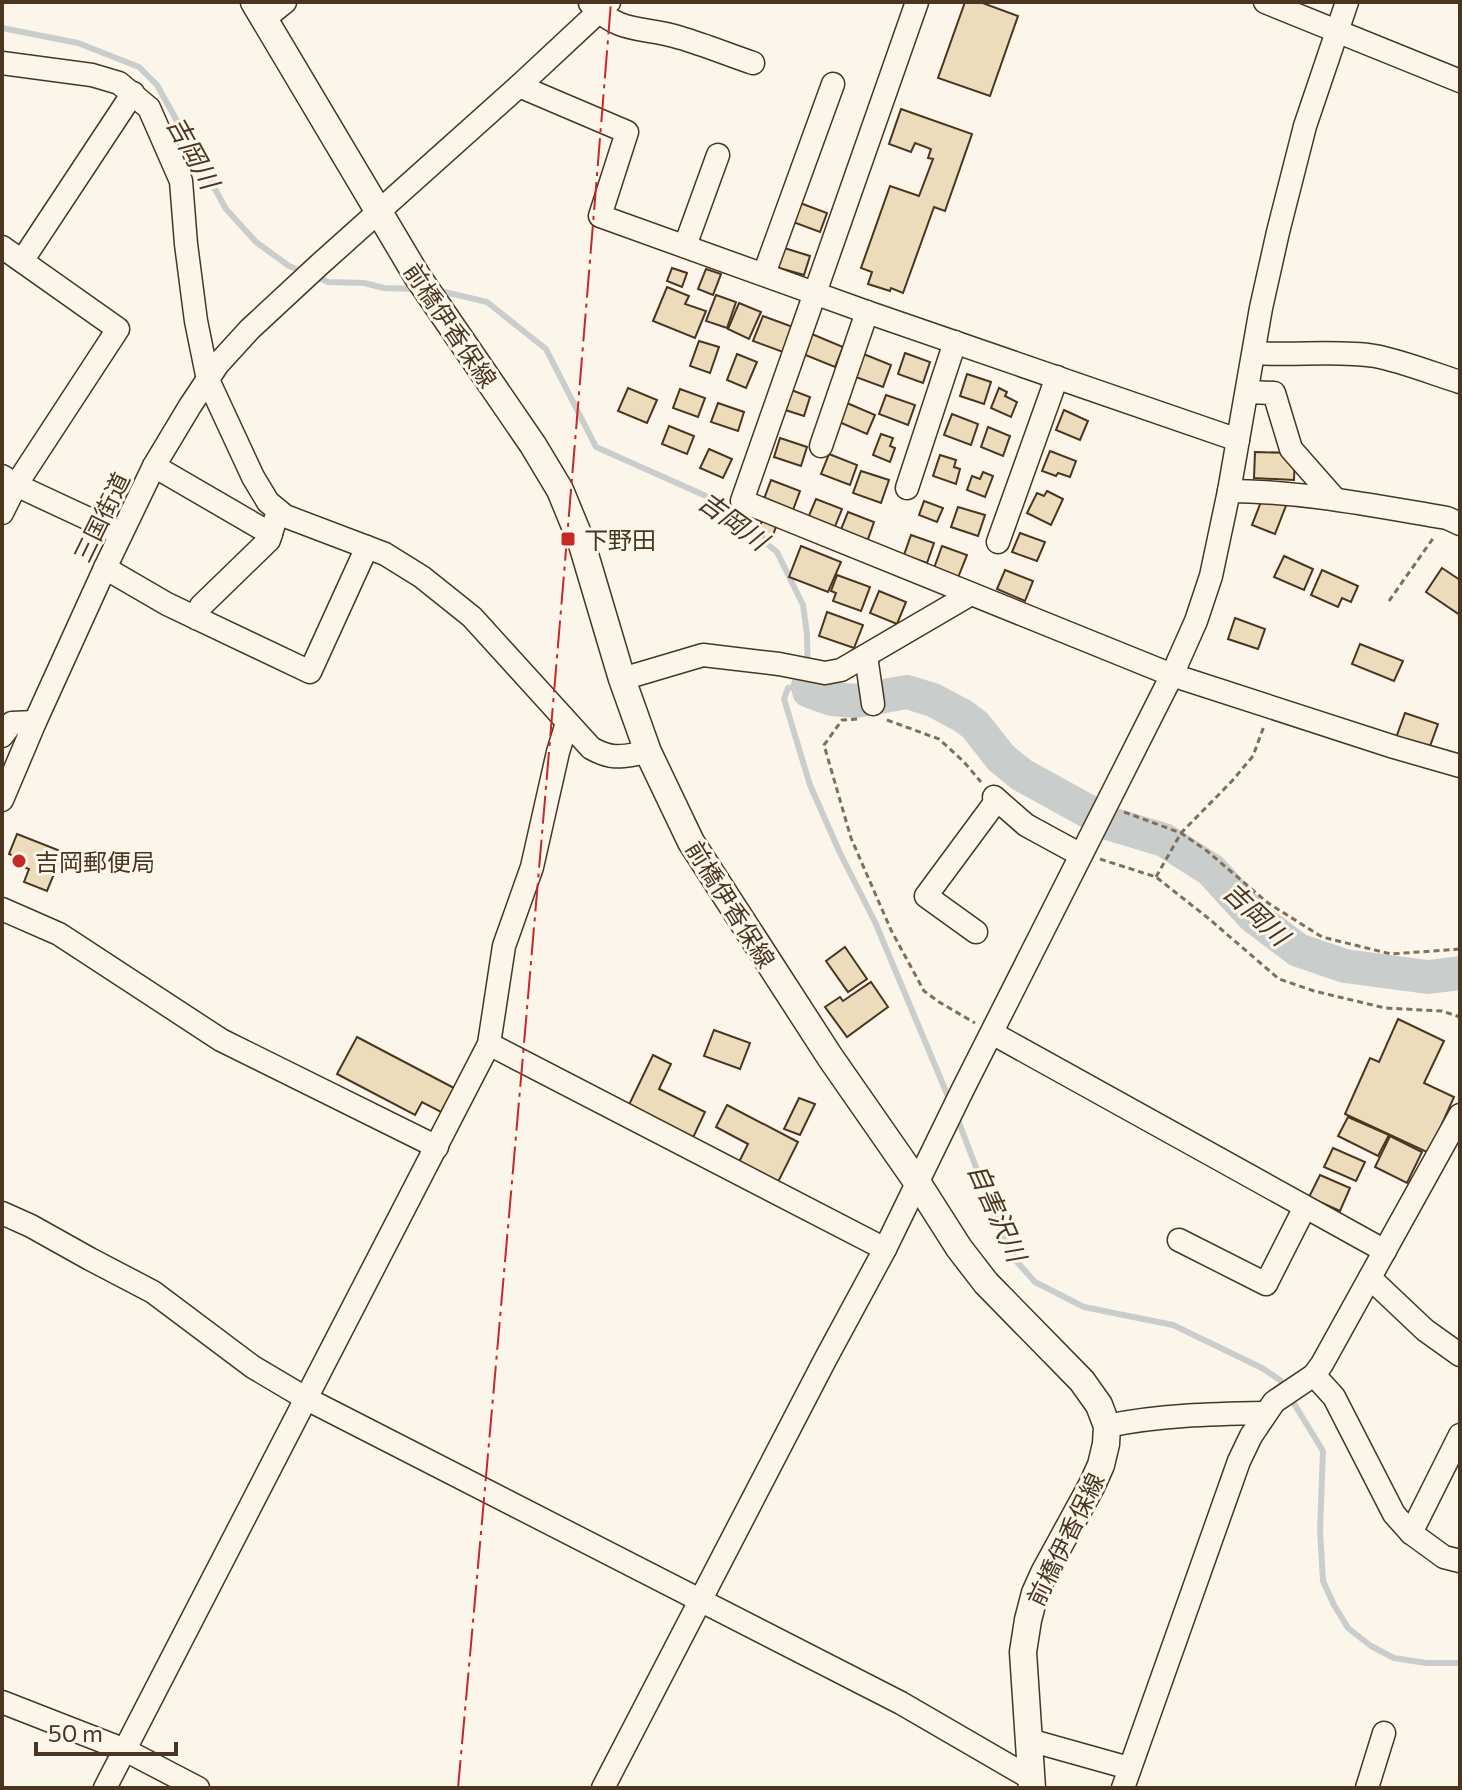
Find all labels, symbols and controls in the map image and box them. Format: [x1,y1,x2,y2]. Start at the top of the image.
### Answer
water label: 吉岡川 [162,110,228,196]
street label: 前橋伊香保線 [399,257,503,393]
street label: 三国街道 [67,468,135,566]
water label: 吉岡川 [693,485,777,557]
place label: 下野田 [584,525,656,554]
marker: 下野田 [559,530,577,548]
street label: 前橋伊香保線 [681,835,781,973]
place label: 吉岡郵便局 [35,847,155,876]
marker: 吉岡郵便局 [10,852,28,870]
water label: 吉岡川 [1218,875,1298,953]
water label: 自害沢川 [963,1158,1035,1269]
street label: 前橋伊香保線 [1020,1468,1110,1610]
scale bar [36,1706,176,1756]
text: 50 m [48,1718,103,1747]

